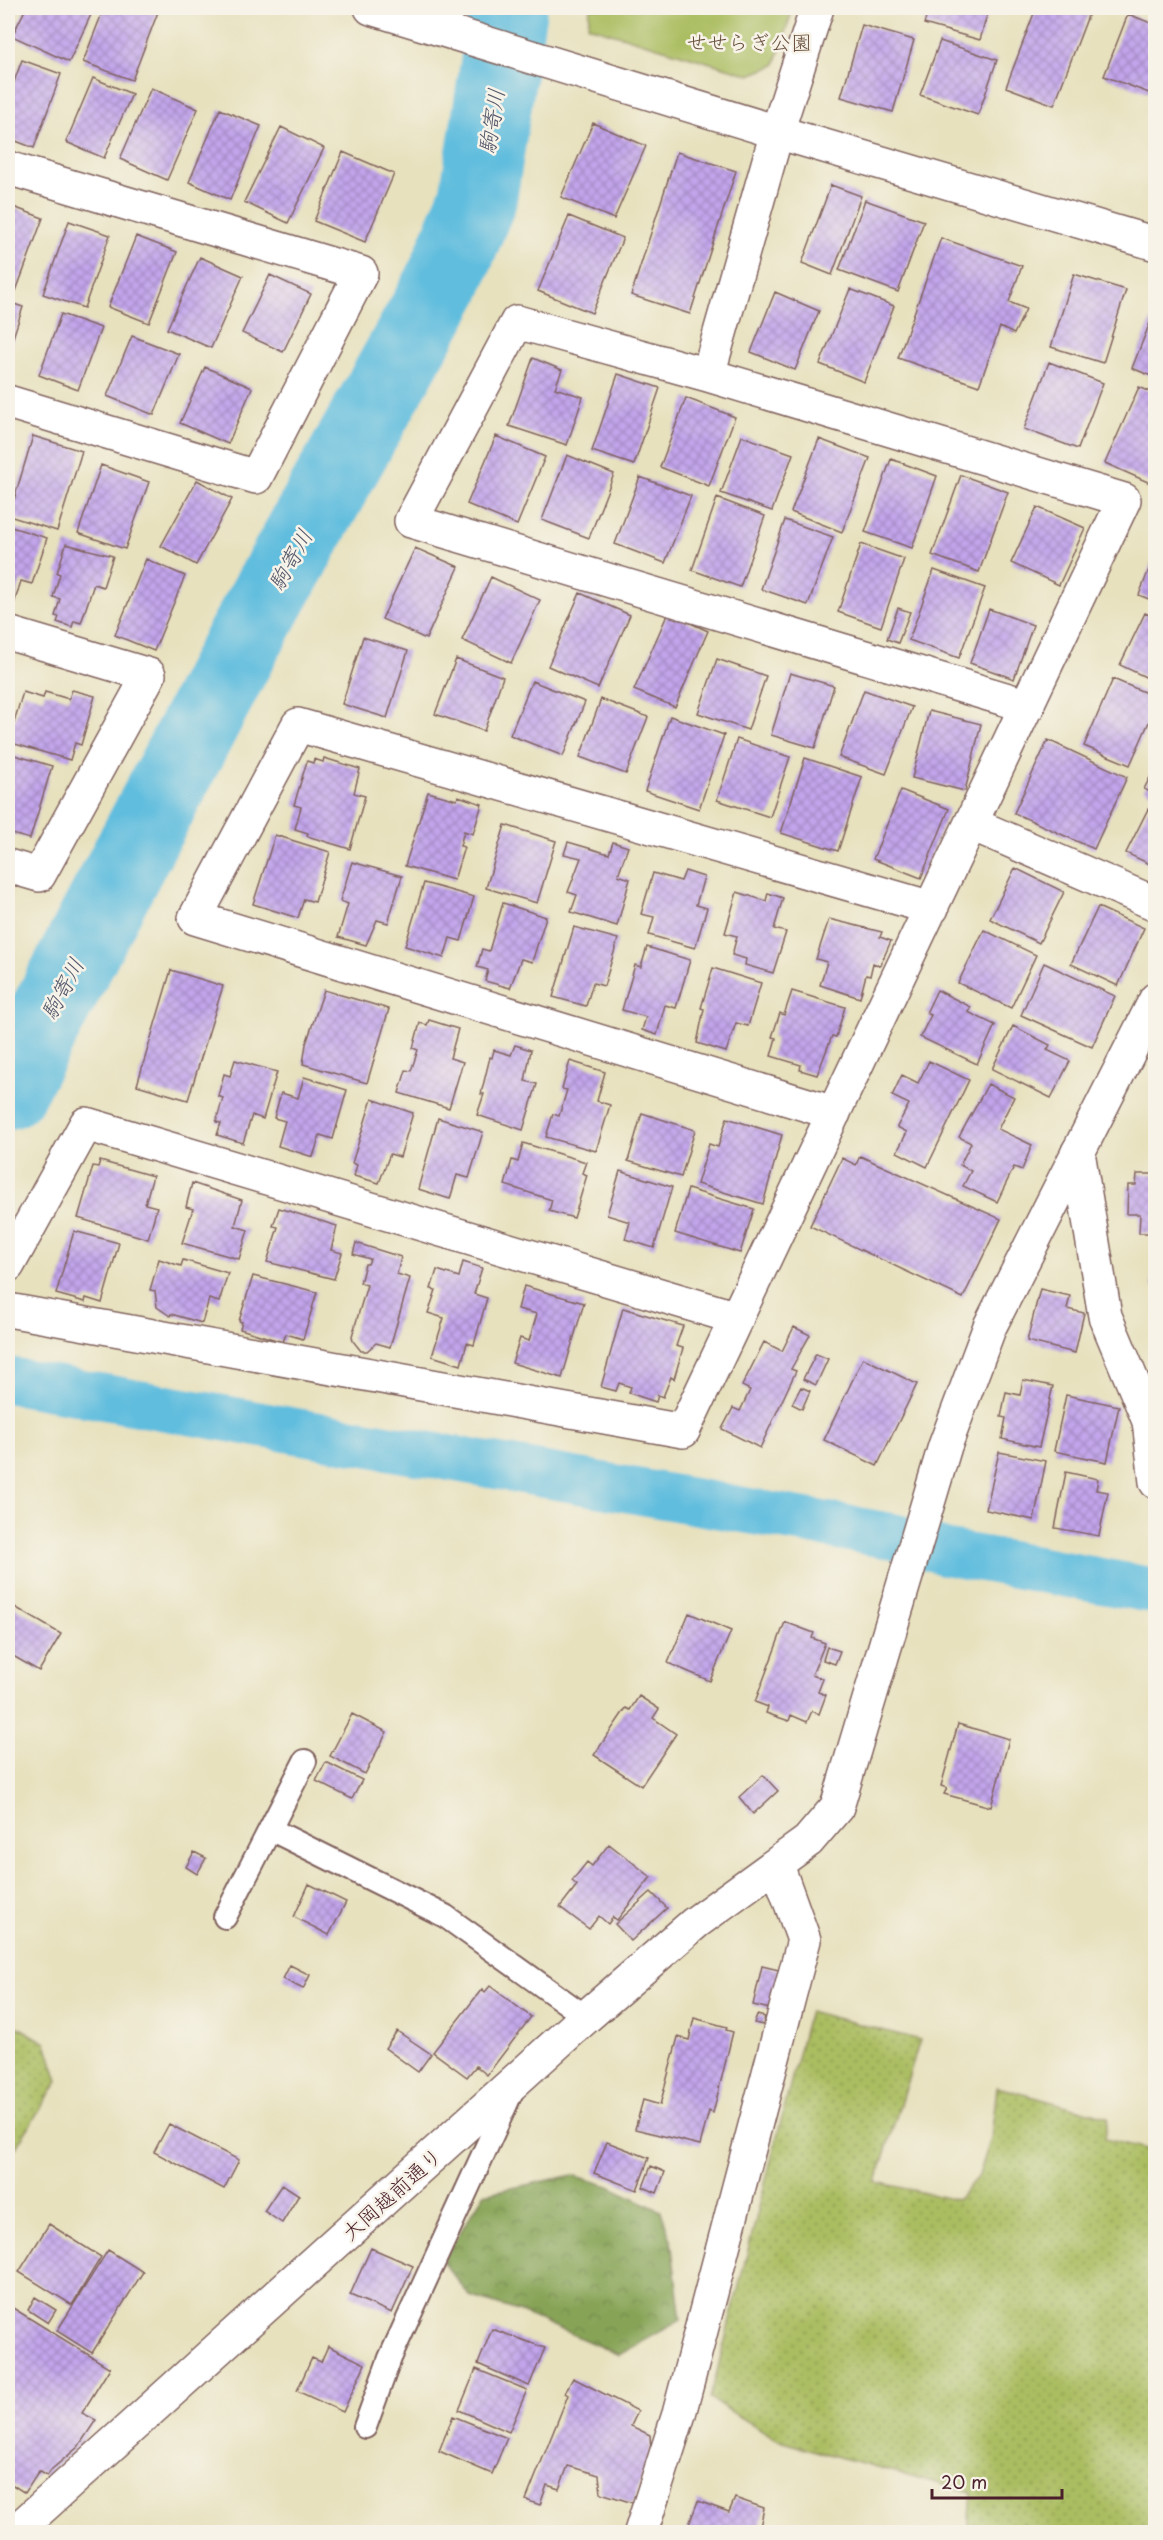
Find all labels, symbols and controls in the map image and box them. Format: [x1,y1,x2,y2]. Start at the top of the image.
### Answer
park label: せせらぎ公園 [686,25,812,57]
water label: 駒寄川 [469,86,511,156]
water label: 駒寄川 [259,522,319,596]
water label: 駒寄川 [31,951,91,1025]
street label: 大岡越前通り [333,2139,449,2247]
scale bar [932,2462,1062,2500]
text: 20 m [941,2468,987,2495]

